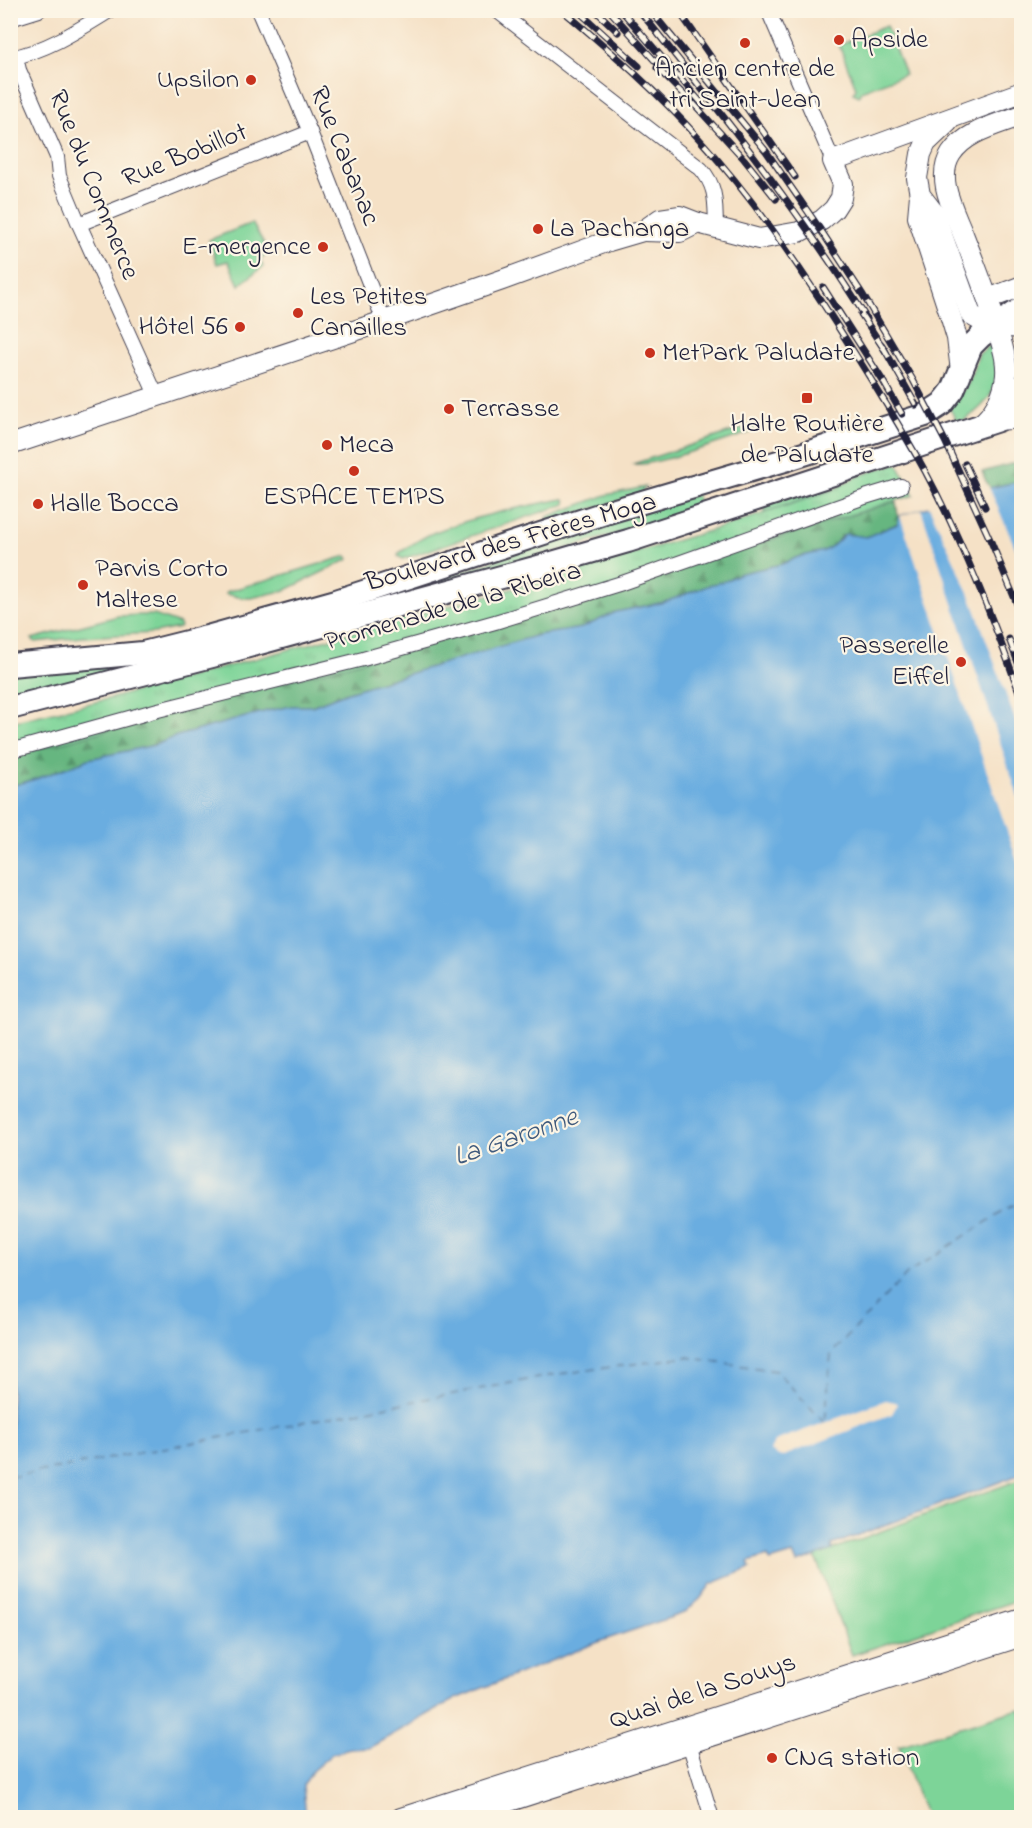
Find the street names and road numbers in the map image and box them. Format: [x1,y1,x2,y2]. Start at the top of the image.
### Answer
street label: Rue Cabanac [298,80,390,232]
street label: Rue du Commerce [37,84,149,287]
street label: Rue Bobillot [117,113,253,199]
street label: Boulevard des Frères Moga [360,483,661,604]
street label: Promenade de la Ribeira [320,552,586,662]
street label: Quai de la Souys [605,1643,801,1741]

